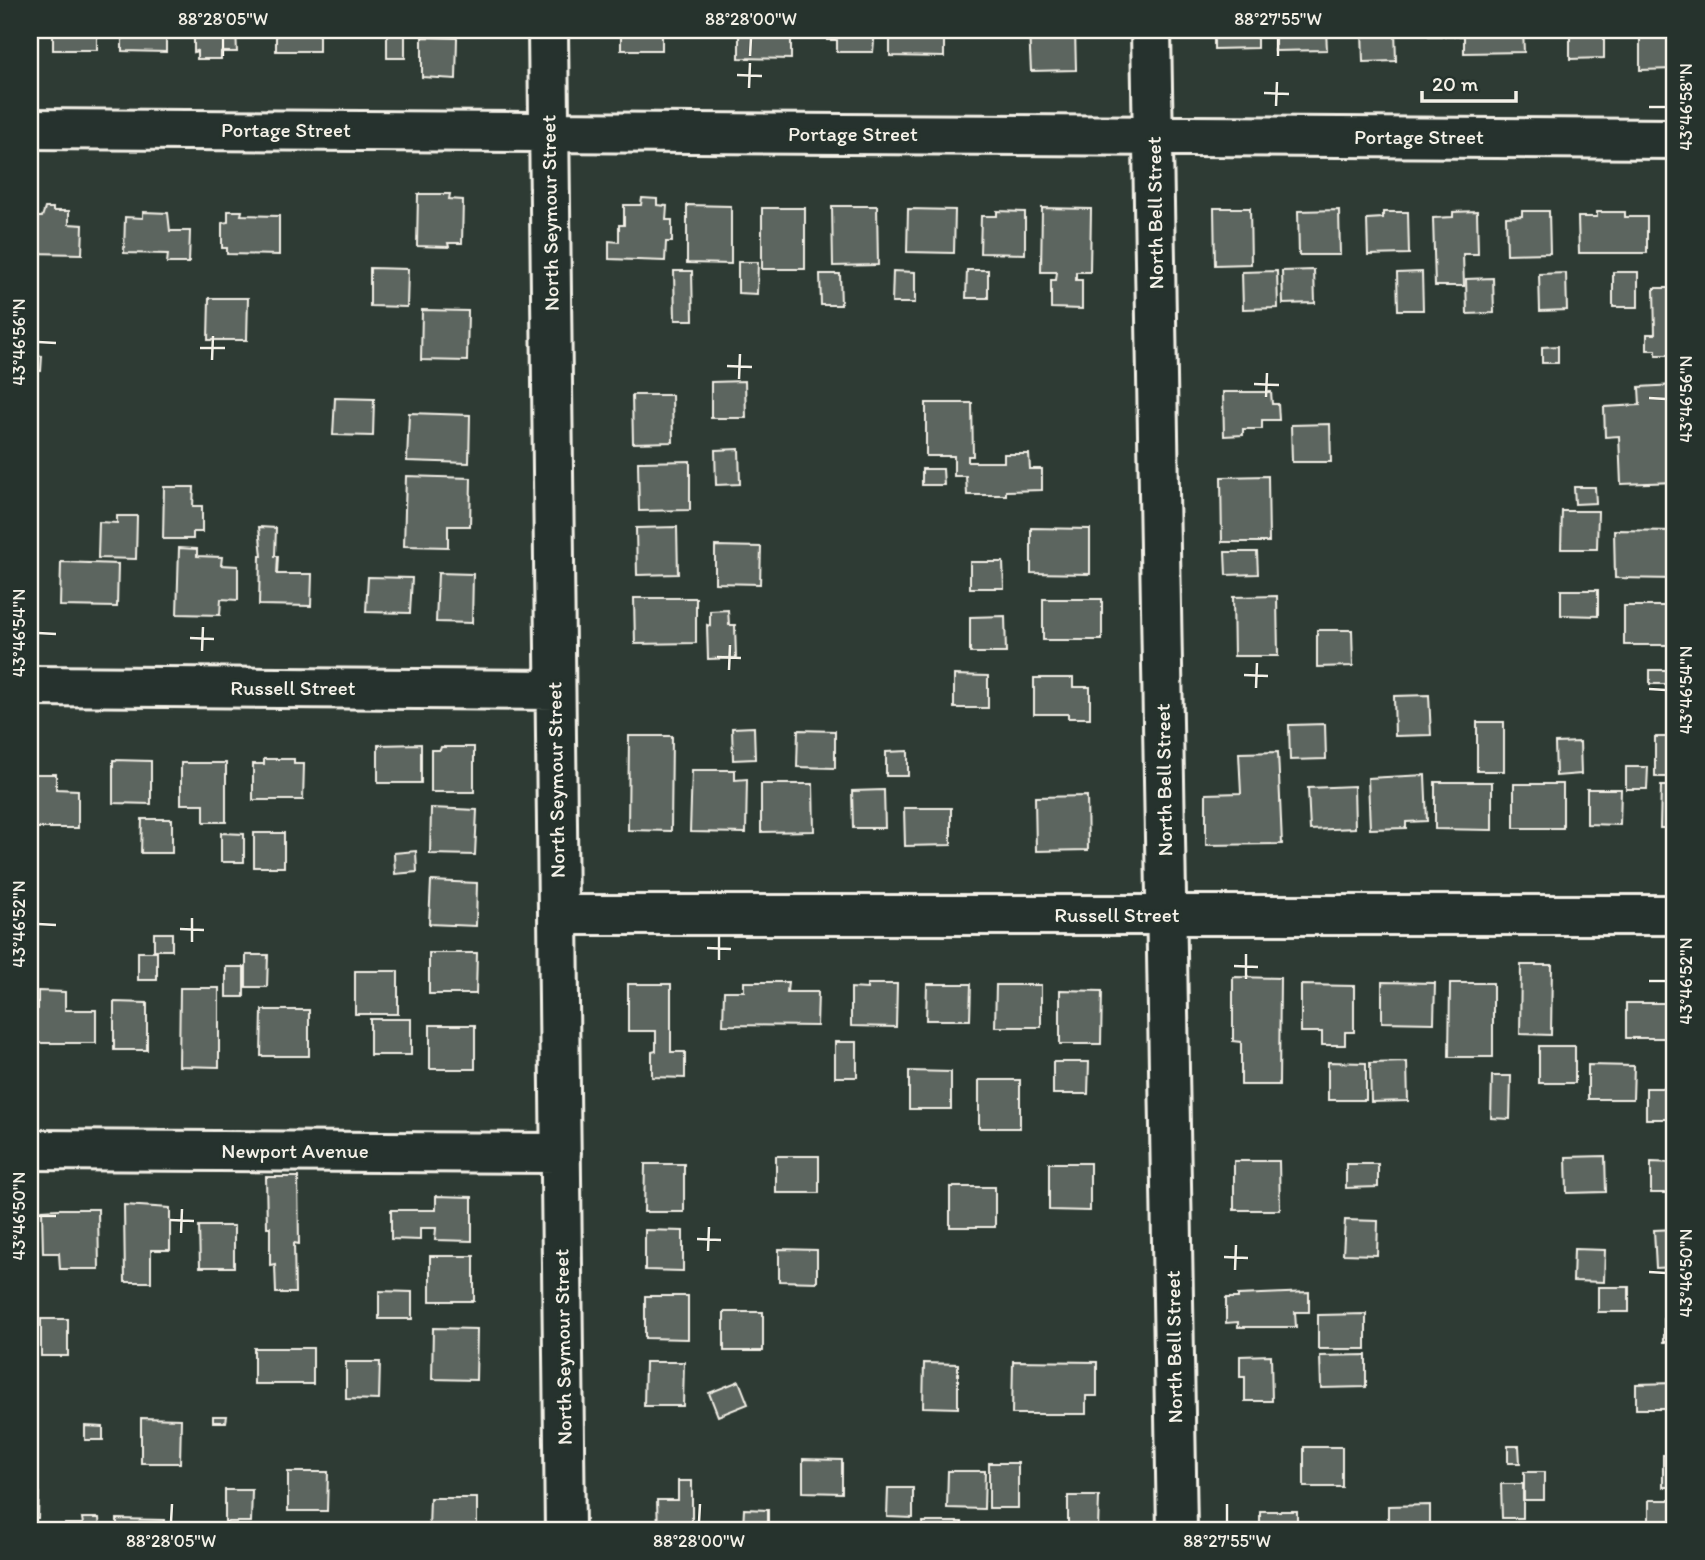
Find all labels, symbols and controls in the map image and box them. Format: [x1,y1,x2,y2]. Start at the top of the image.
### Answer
text: 88°28'05"W [178,8,268,30]
text: 88°28'00"W [705,8,797,30]
text: 88°27'55"W [1234,8,1322,30]
scale bar [1422,60,1516,104]
text: 43°46'58"N [1675,63,1697,151]
text: 20 m [1432,71,1479,96]
street label: North Seymour Street [535,114,564,311]
street label: Portage Street [221,117,351,142]
street label: Portage Street [788,121,918,146]
street label: Portage Street [1354,124,1484,149]
street label: North Bell Street [1141,136,1168,290]
text: 43°46'56"N [8,298,30,386]
text: 43°46'56"N [1675,355,1697,443]
text: 43°46'54"N [8,589,30,677]
text: 43°46'54"N [1675,646,1697,734]
street label: Russell Street [230,675,356,700]
street label: North Seymour Street [541,681,570,878]
street label: North Bell Street [1150,703,1177,857]
text: 43°46'52"N [8,880,30,968]
street label: Russell Street [1054,902,1180,927]
text: 43°46'52"N [1675,937,1697,1025]
street label: Newport Avenue [221,1138,369,1163]
text: 43°46'50"N [8,1172,30,1260]
text: 43°46'50"N [1675,1229,1697,1317]
street label: North Seymour Street [548,1248,577,1445]
street label: North Bell Street [1160,1270,1187,1424]
text: 88°28'05"W [126,1530,216,1552]
text: 88°28'00"W [653,1530,745,1552]
text: 88°27'55"W [1183,1530,1271,1552]

